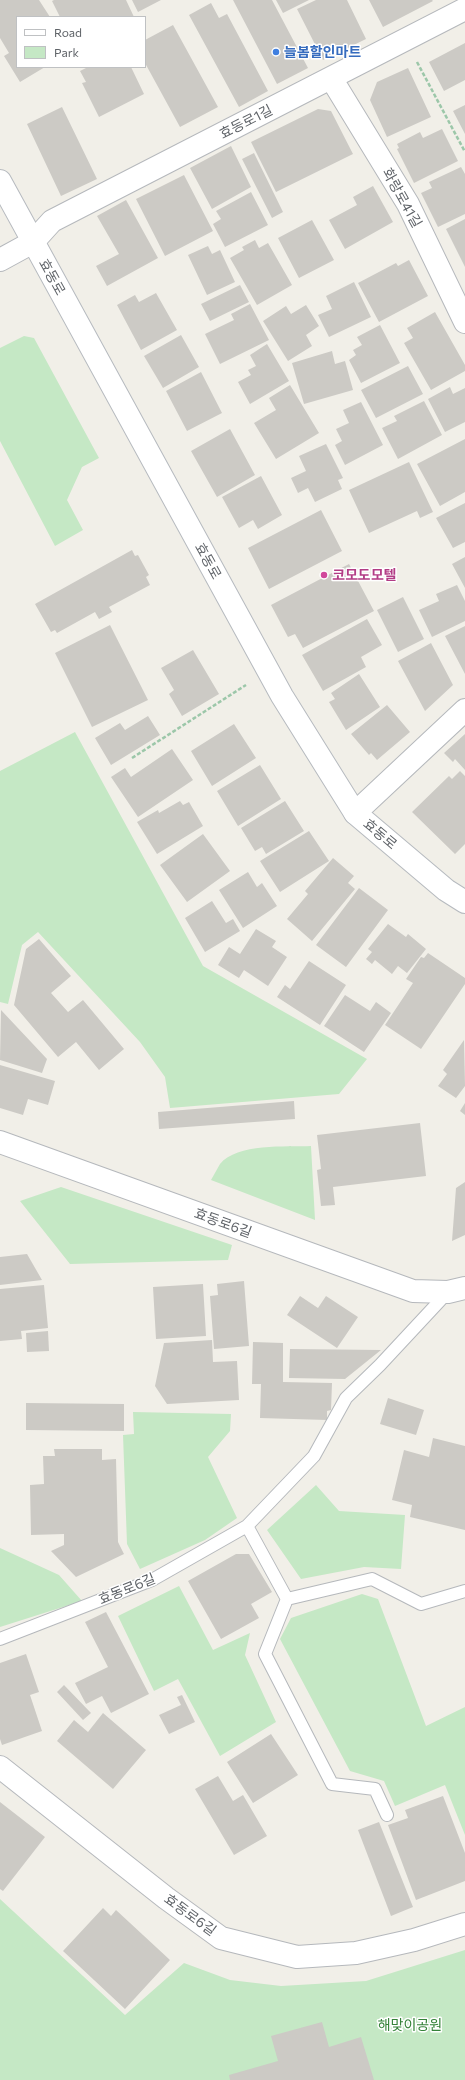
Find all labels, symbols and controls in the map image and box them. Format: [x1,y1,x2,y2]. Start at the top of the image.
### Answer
legend [16,16,146,68]
text: Road [54,25,82,39]
place label: 늘봄할인마트 [284,44,361,60]
text: Park [54,45,79,59]
marker: 늘봄할인마트 [271,47,281,57]
street label: 효동로1길 [217,101,275,143]
street label: 화랑로41길 [379,165,425,231]
street label: 효동로 [35,256,69,298]
street label: 효동로 [191,540,225,582]
place label: 코모도모텔 [332,567,396,583]
marker: 코모도모텔 [319,570,329,580]
street label: 효동로 [360,815,400,853]
street label: 효동로6길 [192,1205,254,1241]
street label: 효동로6길 [96,1570,158,1608]
street label: 효동로6길 [161,1891,219,1939]
park label: 해맞이공원 [378,2017,442,2033]

